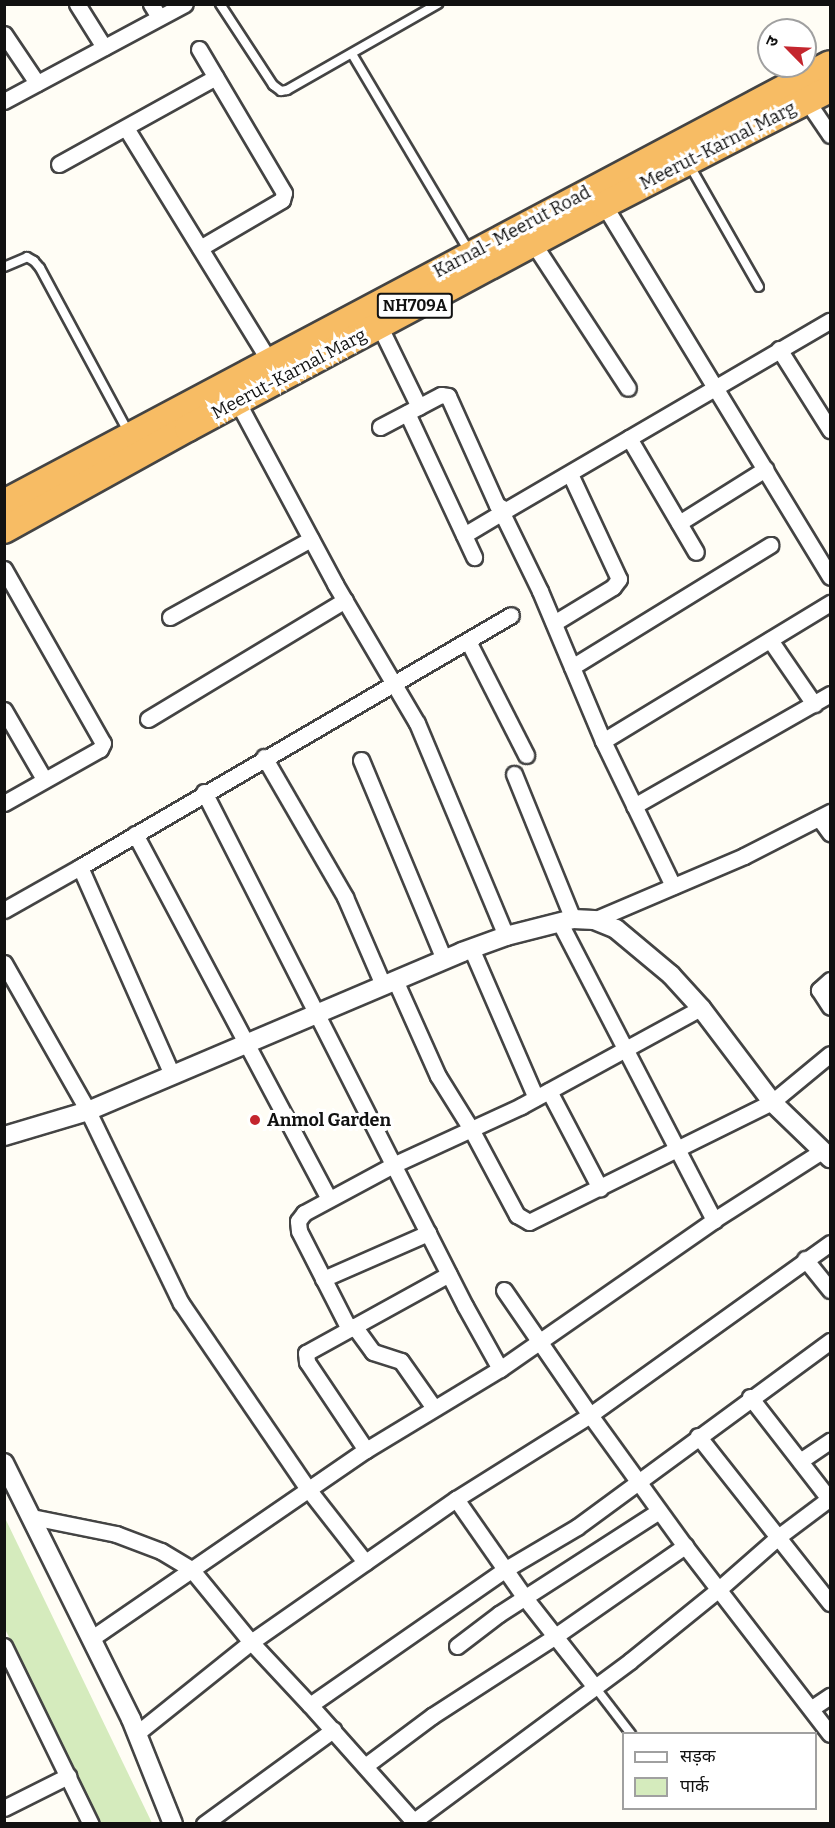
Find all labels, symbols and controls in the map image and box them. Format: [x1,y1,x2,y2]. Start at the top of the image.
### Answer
north arrow [757,18,817,78]
text: उ [761,33,783,49]
street label: Meerut-Karnal Marg [636,97,800,195]
street label: Karnal- Meerut Road [430,181,594,283]
road number: NH709A [376,293,454,319]
street label: Meerut-Karnal Marg [208,324,370,424]
place label: Anmol Garden [267,1109,391,1131]
marker: Anmol Garden [248,1113,262,1127]
legend [622,1732,817,1810]
text: सड़क [680,1745,716,1767]
text: पार्क [680,1775,709,1797]

